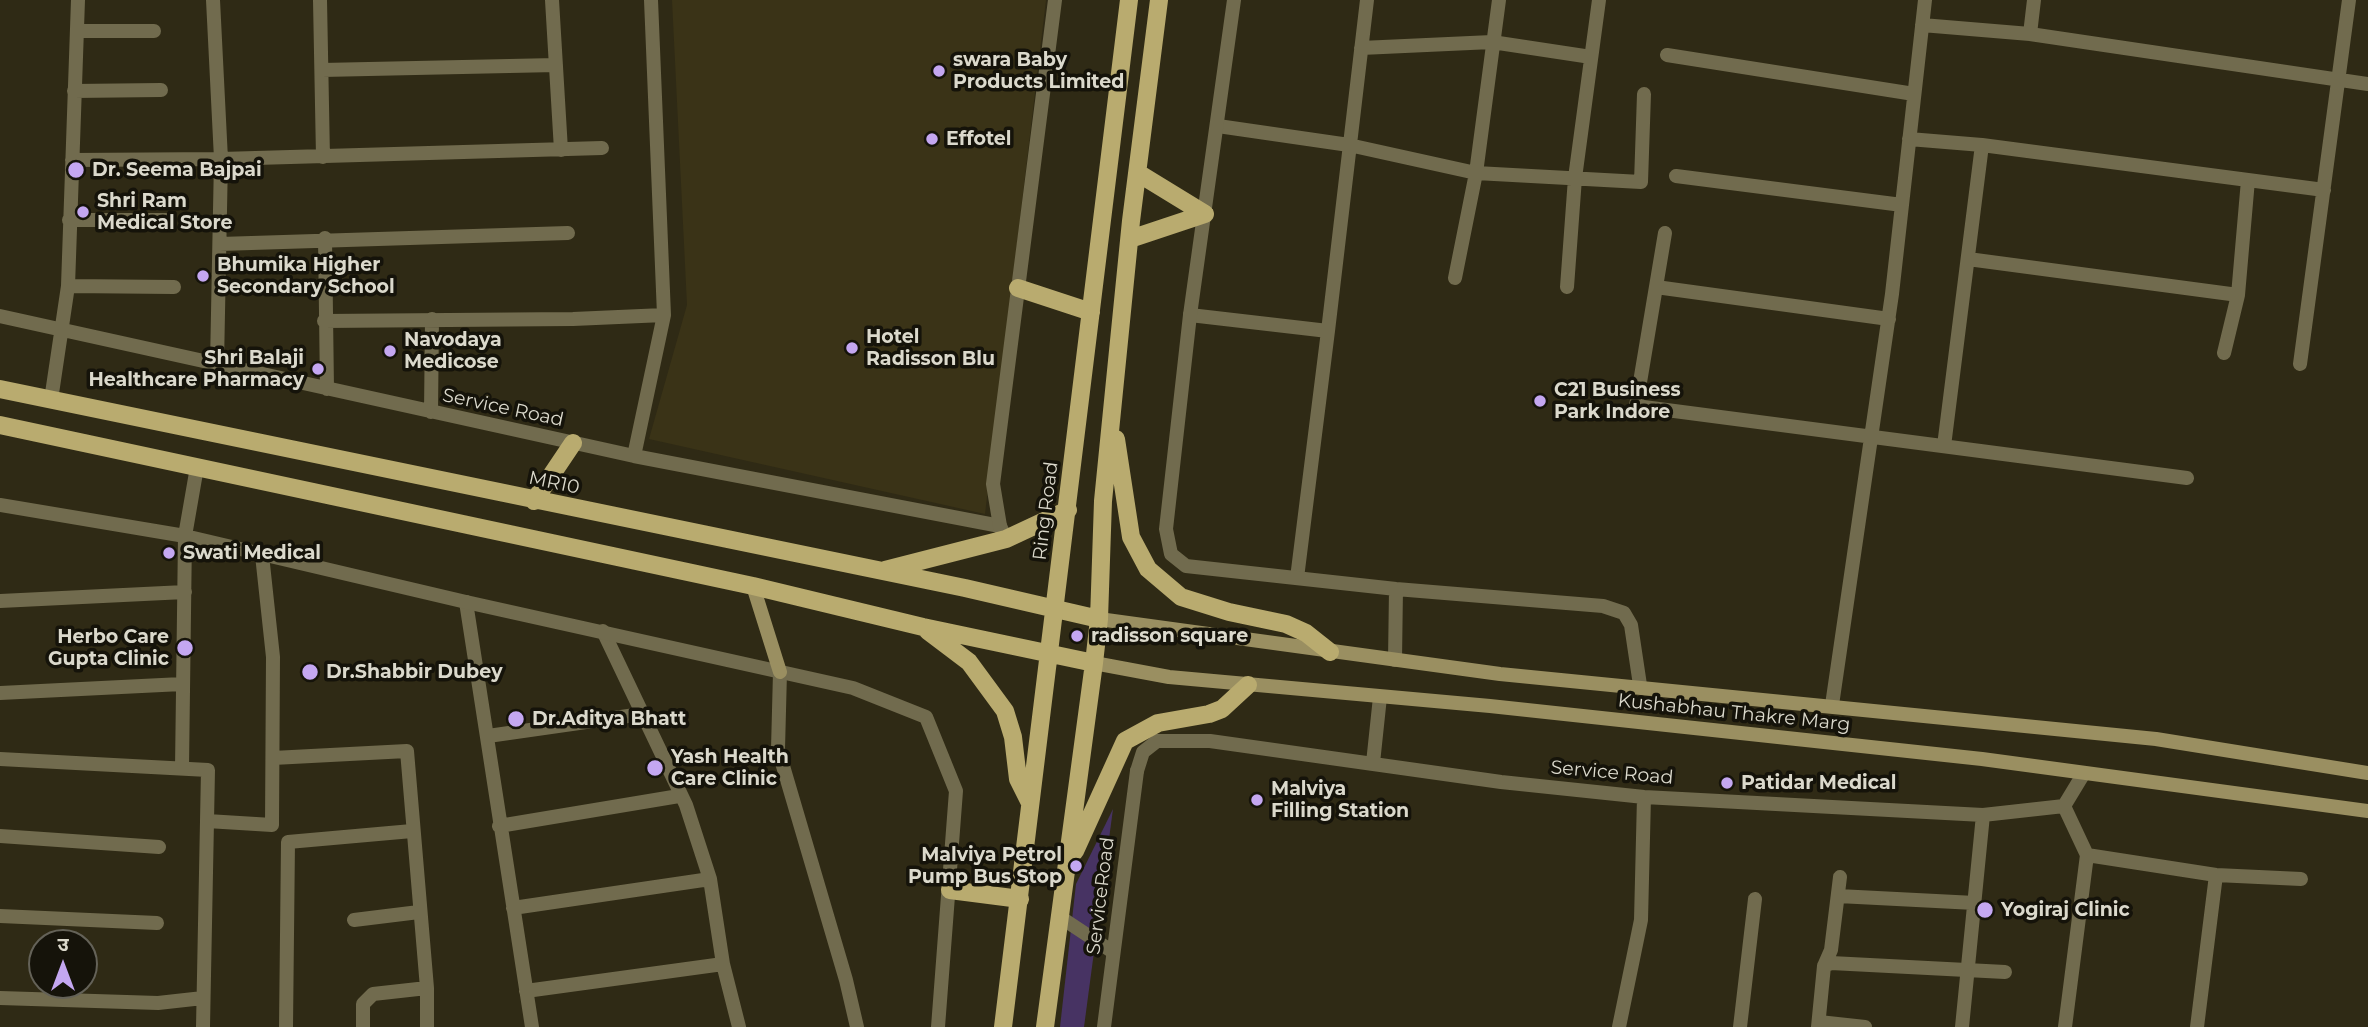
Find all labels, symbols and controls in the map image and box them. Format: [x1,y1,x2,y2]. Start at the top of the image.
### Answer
place label: swara Baby Products Limited [953,49,1124,93]
marker: swara Baby Products Limited [931,63,947,79]
place label: Effotel [946,128,1012,150]
marker: Effotel [924,131,940,147]
place label: Dr. Seema Bajpai [92,159,262,181]
marker: Dr. Seema Bajpai [66,160,86,180]
place label: Shri Ram Medical Store [97,190,233,234]
marker: Shri Ram Medical Store [75,204,91,220]
place label: Bhumika Higher Secondary School [217,254,395,298]
marker: Bhumika Higher Secondary School [195,268,211,284]
place label: Hotel Radisson Blu [866,326,995,370]
place label: Navodaya Medicose [404,329,502,373]
marker: Hotel Radisson Blu [844,340,860,356]
marker: Navodaya Medicose [382,343,398,359]
place label: Shri Balaji Healthcare Pharmacy [88,347,304,391]
marker: Shri Balaji Healthcare Pharmacy [310,361,326,377]
place label: C21 Business Park Indore [1554,379,1680,423]
street label: Service Road [440,384,566,432]
marker: C21 Business Park Indore [1532,393,1548,409]
street label: Ring Road [1029,460,1063,562]
street label: MR10 [527,467,581,499]
place label: Swati Medical [183,542,321,564]
marker: Swati Medical [161,545,177,561]
place label: radisson square [1091,625,1248,647]
place label: Herbo Care Gupta Clinic [48,626,169,670]
marker: radisson square [1069,628,1085,644]
marker: Herbo Care Gupta Clinic [175,638,195,658]
place label: Dr.Shabbir Dubey [326,661,503,683]
marker: Dr.Shabbir Dubey [300,662,320,682]
street label: Kushabhau Thakre Marg [1617,689,1851,737]
place label: Dr.Aditya Bhatt [532,708,686,730]
marker: Dr.Aditya Bhatt [506,709,526,729]
place label: Yash Health Care Clinic [671,746,789,790]
street label: Service Road [1550,756,1674,790]
marker: Yash Health Care Clinic [645,758,665,778]
place label: Patidar Medical [1741,772,1896,794]
marker: Patidar Medical [1719,775,1735,791]
place label: Malviya Filling Station [1271,778,1409,822]
marker: Malviya Filling Station [1249,792,1265,808]
street label: ServiceRoad [1082,836,1120,956]
place label: Malviya Petrol Pump Bus Stop [908,844,1062,888]
marker: Malviya Petrol Pump Bus Stop [1068,858,1084,874]
place label: Yogiraj Clinic [2001,899,2130,921]
marker: Yogiraj Clinic [1975,900,1995,920]
north arrow [28,929,98,999]
text: उ [57,933,69,956]

